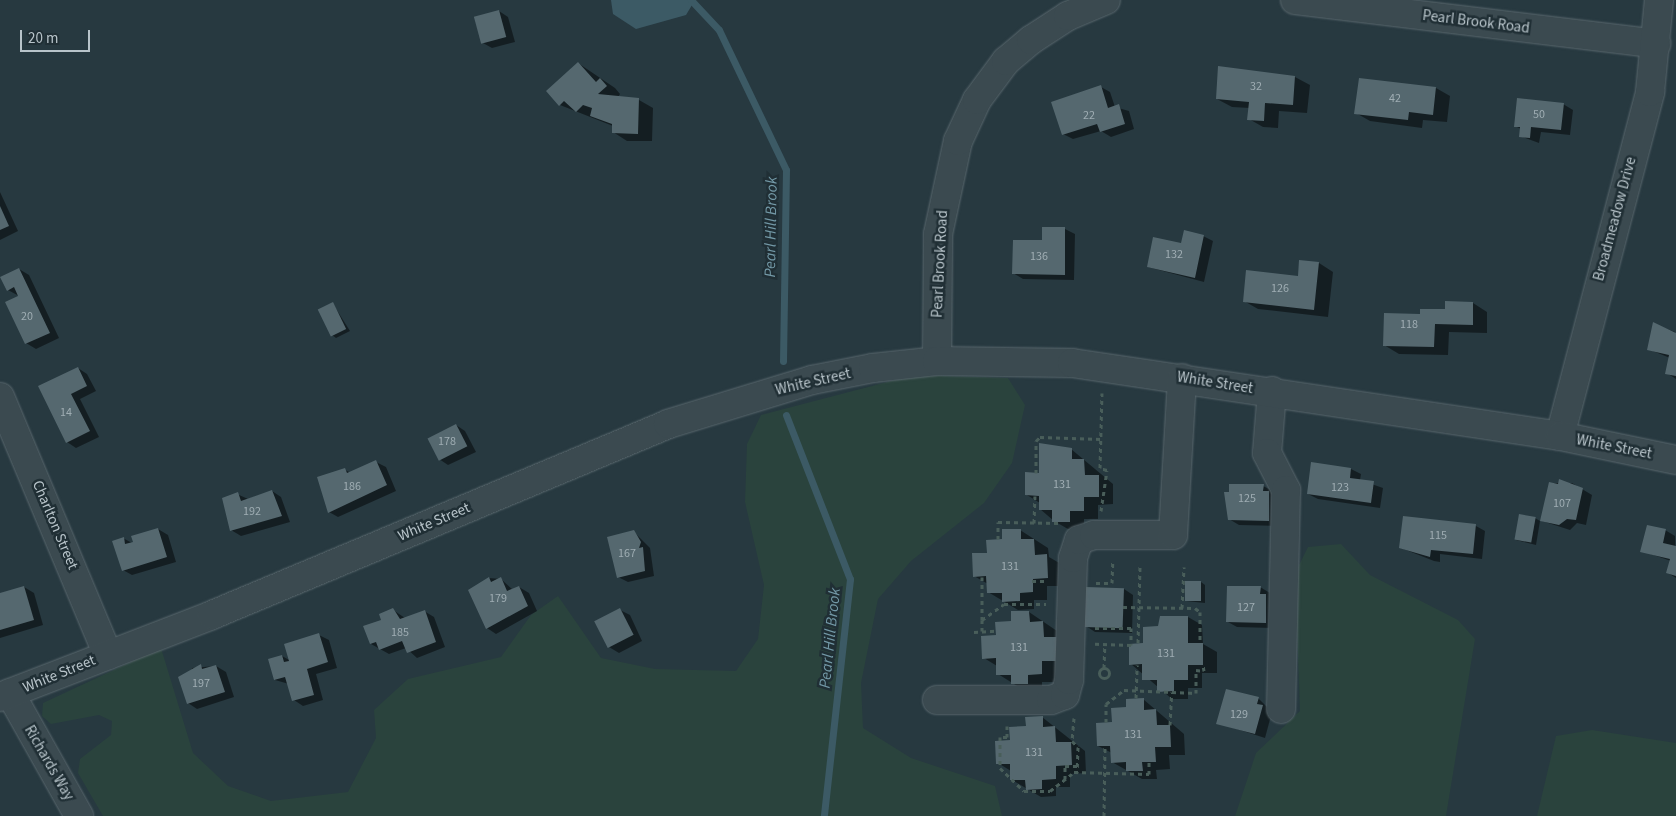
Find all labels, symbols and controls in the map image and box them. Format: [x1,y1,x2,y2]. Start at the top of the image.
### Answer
street label: Pearl Brook Road [1421,7,1531,37]
scale bar [22,20,92,52]
text: 20 m [28,28,58,49]
house number: 32 [1250,80,1262,94]
house number: 42 [1389,92,1401,106]
house number: 50 [1533,108,1545,122]
house number: 22 [1083,109,1095,123]
street label: Broadmeadow Drive [1590,155,1640,283]
water label: Pearl Hill Brook [761,176,781,278]
street label: Pearl Brook Road [928,210,952,318]
house number: 132 [1165,248,1183,262]
house number: 136 [1030,250,1048,264]
house number: 126 [1271,282,1289,296]
house number: 20 [21,310,33,324]
house number: 118 [1400,318,1418,332]
street label: White Street [774,365,852,399]
street label: White Street [1176,368,1254,398]
house number: 14 [60,406,72,420]
street label: White Street [1575,431,1653,463]
house number: 178 [438,435,456,449]
street label: Charlton Street [28,478,82,572]
house number: 131 [1053,478,1071,492]
house number: 186 [343,480,361,494]
house number: 123 [1331,481,1349,495]
house number: 125 [1238,492,1256,506]
house number: 107 [1553,497,1571,511]
street label: White Street [395,499,473,545]
house number: 192 [243,505,261,519]
house number: 115 [1429,529,1447,543]
house number: 167 [618,547,636,561]
house number: 131 [1001,560,1019,574]
water label: Pearl Hill Brook [815,587,845,689]
house number: 179 [489,592,507,606]
house number: 127 [1237,601,1255,615]
house number: 185 [391,626,409,640]
house number: 131 [1010,641,1028,655]
house number: 131 [1157,647,1175,661]
street label: White Street [20,651,98,697]
house number: 197 [192,677,210,691]
house number: 129 [1230,708,1248,722]
street label: Richards Way [20,722,78,804]
house number: 131 [1124,728,1142,742]
house number: 131 [1025,746,1043,760]

